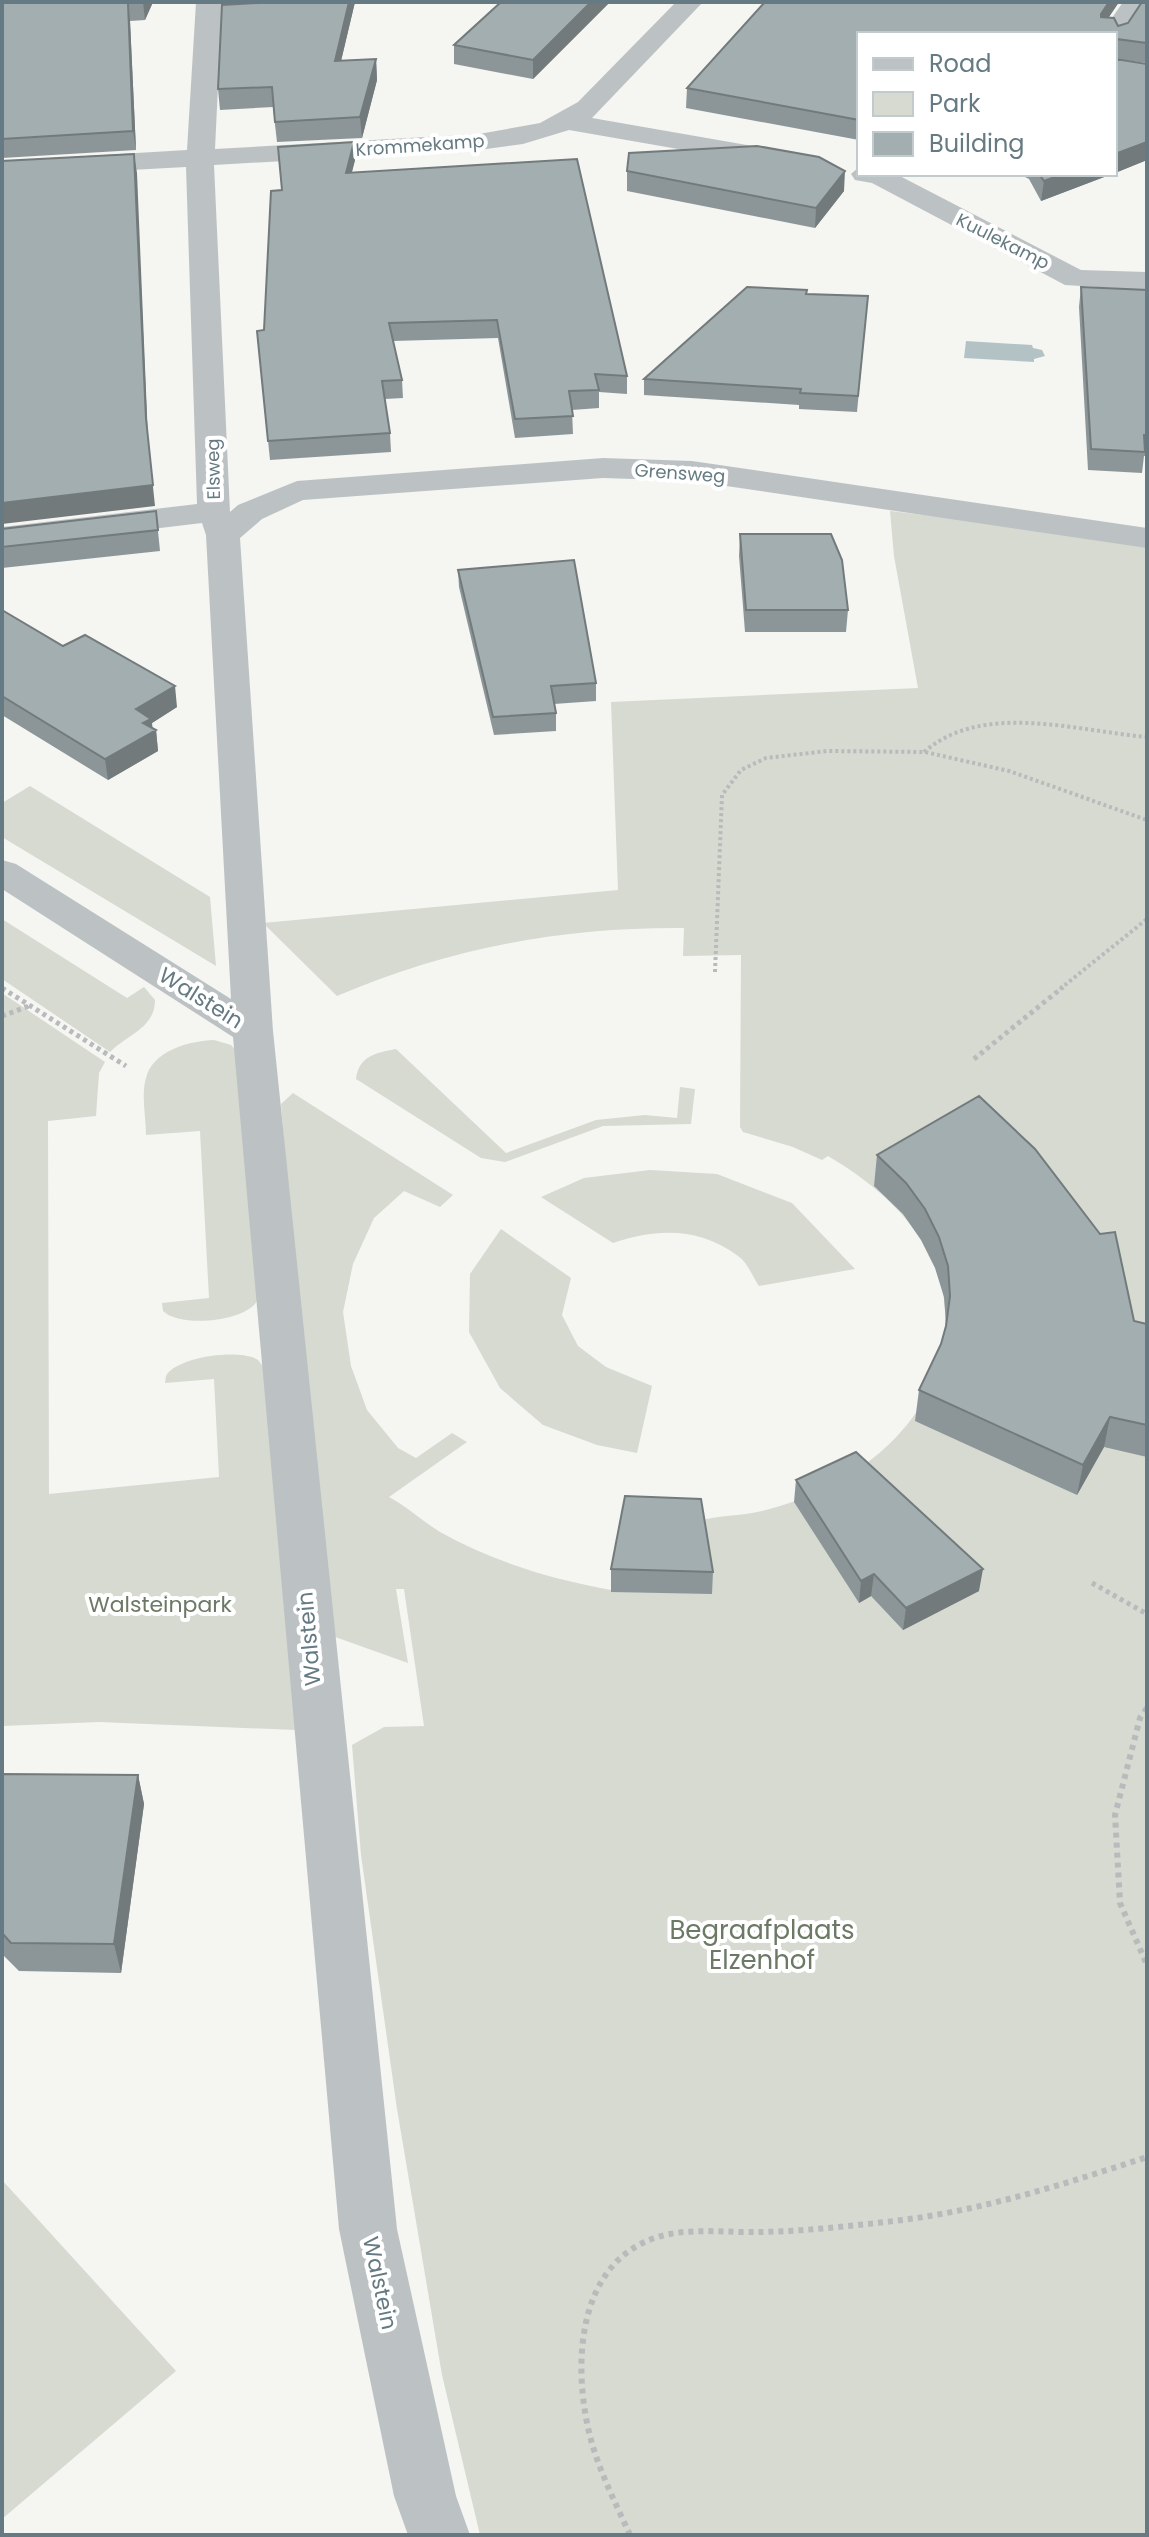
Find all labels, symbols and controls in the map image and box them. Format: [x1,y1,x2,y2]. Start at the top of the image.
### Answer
legend [857,32,1117,176]
text: Road [929,47,991,80]
text: Park [929,87,981,120]
text: Building [929,127,1025,160]
street label: Krommekamp [355,128,485,162]
street label: Kuulekamp [952,207,1054,275]
street label: Elsweg [200,438,226,500]
street label: Grensweg [634,457,726,489]
street label: Walstein [153,960,249,1036]
park label: Walsteinpark [88,1589,232,1620]
street label: Walstein [289,1591,329,1687]
park label: Begraafplaats Elzenhof [669,1912,855,1978]
street label: Walstein [355,2234,405,2332]

